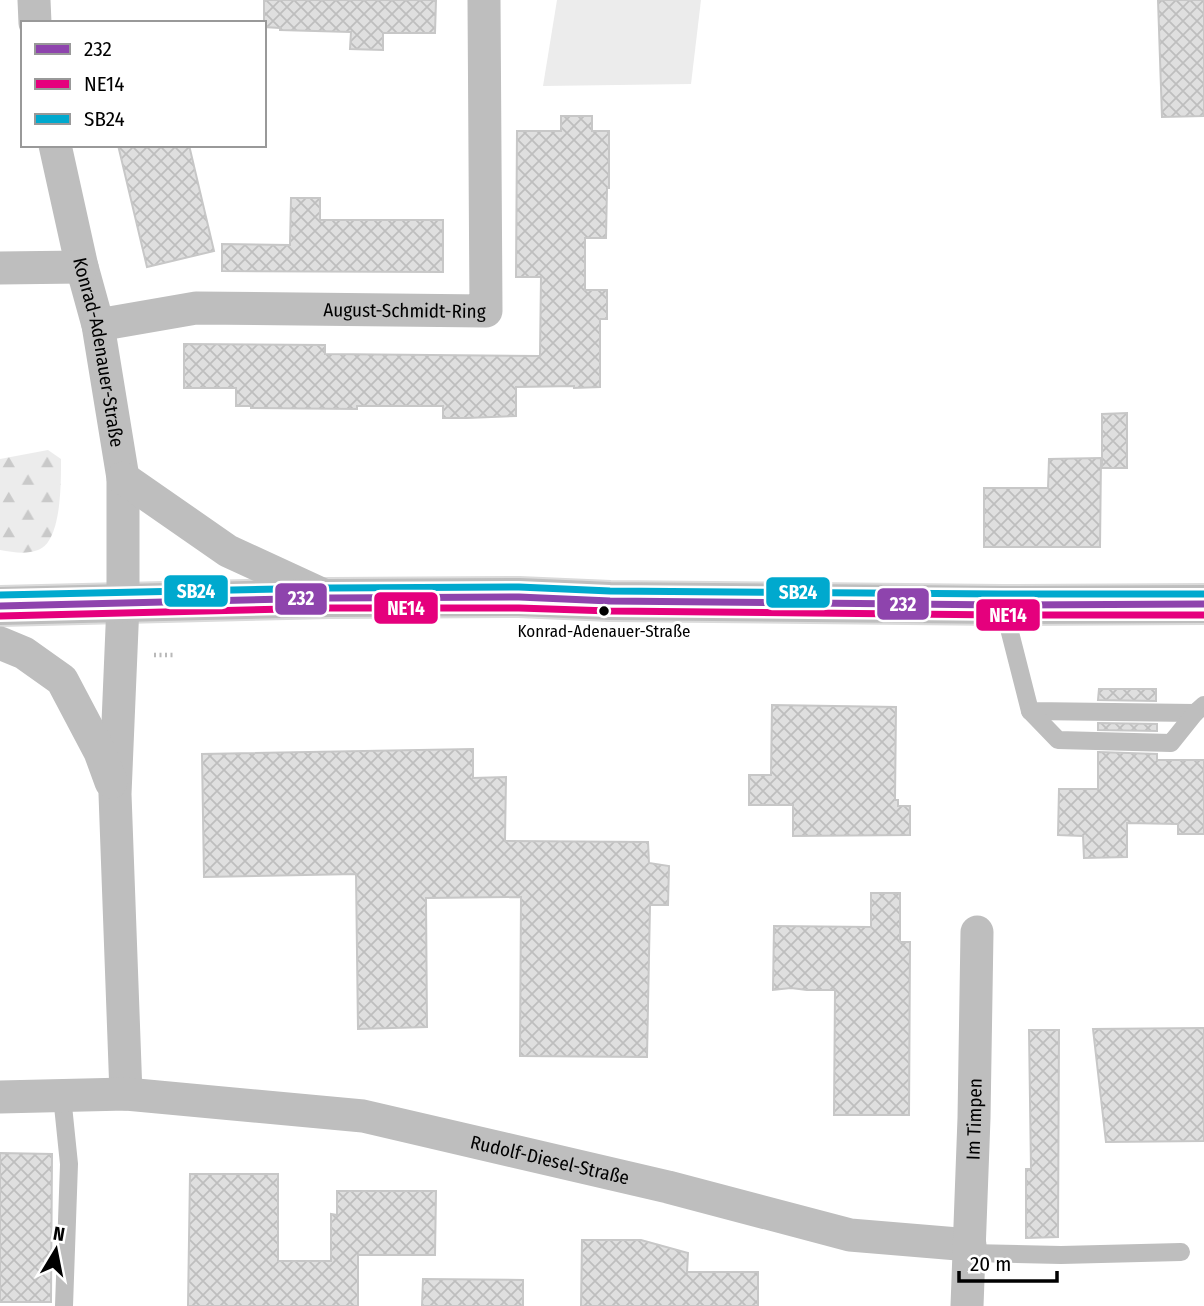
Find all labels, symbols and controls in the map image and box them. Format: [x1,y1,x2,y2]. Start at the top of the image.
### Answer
legend [21,21,266,147]
text: 232 [84,36,112,62]
text: NE14 [84,71,124,97]
text: SB24 [84,106,125,132]
street label: Konrad-Adenauer-Straße [69,255,129,449]
street label: August-Schmidt-Ring [323,298,486,322]
line badge: SB24 [163,574,229,608]
line badge: SB24 [765,576,831,609]
text: SB24 [177,580,215,603]
text: SB24 [779,581,817,604]
line badge: 232 [274,582,328,616]
text: 232 [287,587,314,610]
line badge: 232 [876,587,930,621]
line badge: NE14 [373,591,439,625]
text: 232 [889,593,916,616]
text: NE14 [387,597,425,620]
line badge: NE14 [975,598,1041,632]
marker: Konrad-Adenauer-Straße [597,604,611,618]
text: NE14 [989,604,1027,627]
place label: Konrad-Adenauer-Straße [518,621,690,642]
street label: Im Timpen [961,1078,986,1160]
street label: Rudolf-Diesel-Straße [468,1130,632,1189]
north arrow [21,1215,91,1285]
text: N [51,1221,66,1246]
scale bar [959,1240,1057,1284]
text: 20 m [970,1251,1011,1277]

